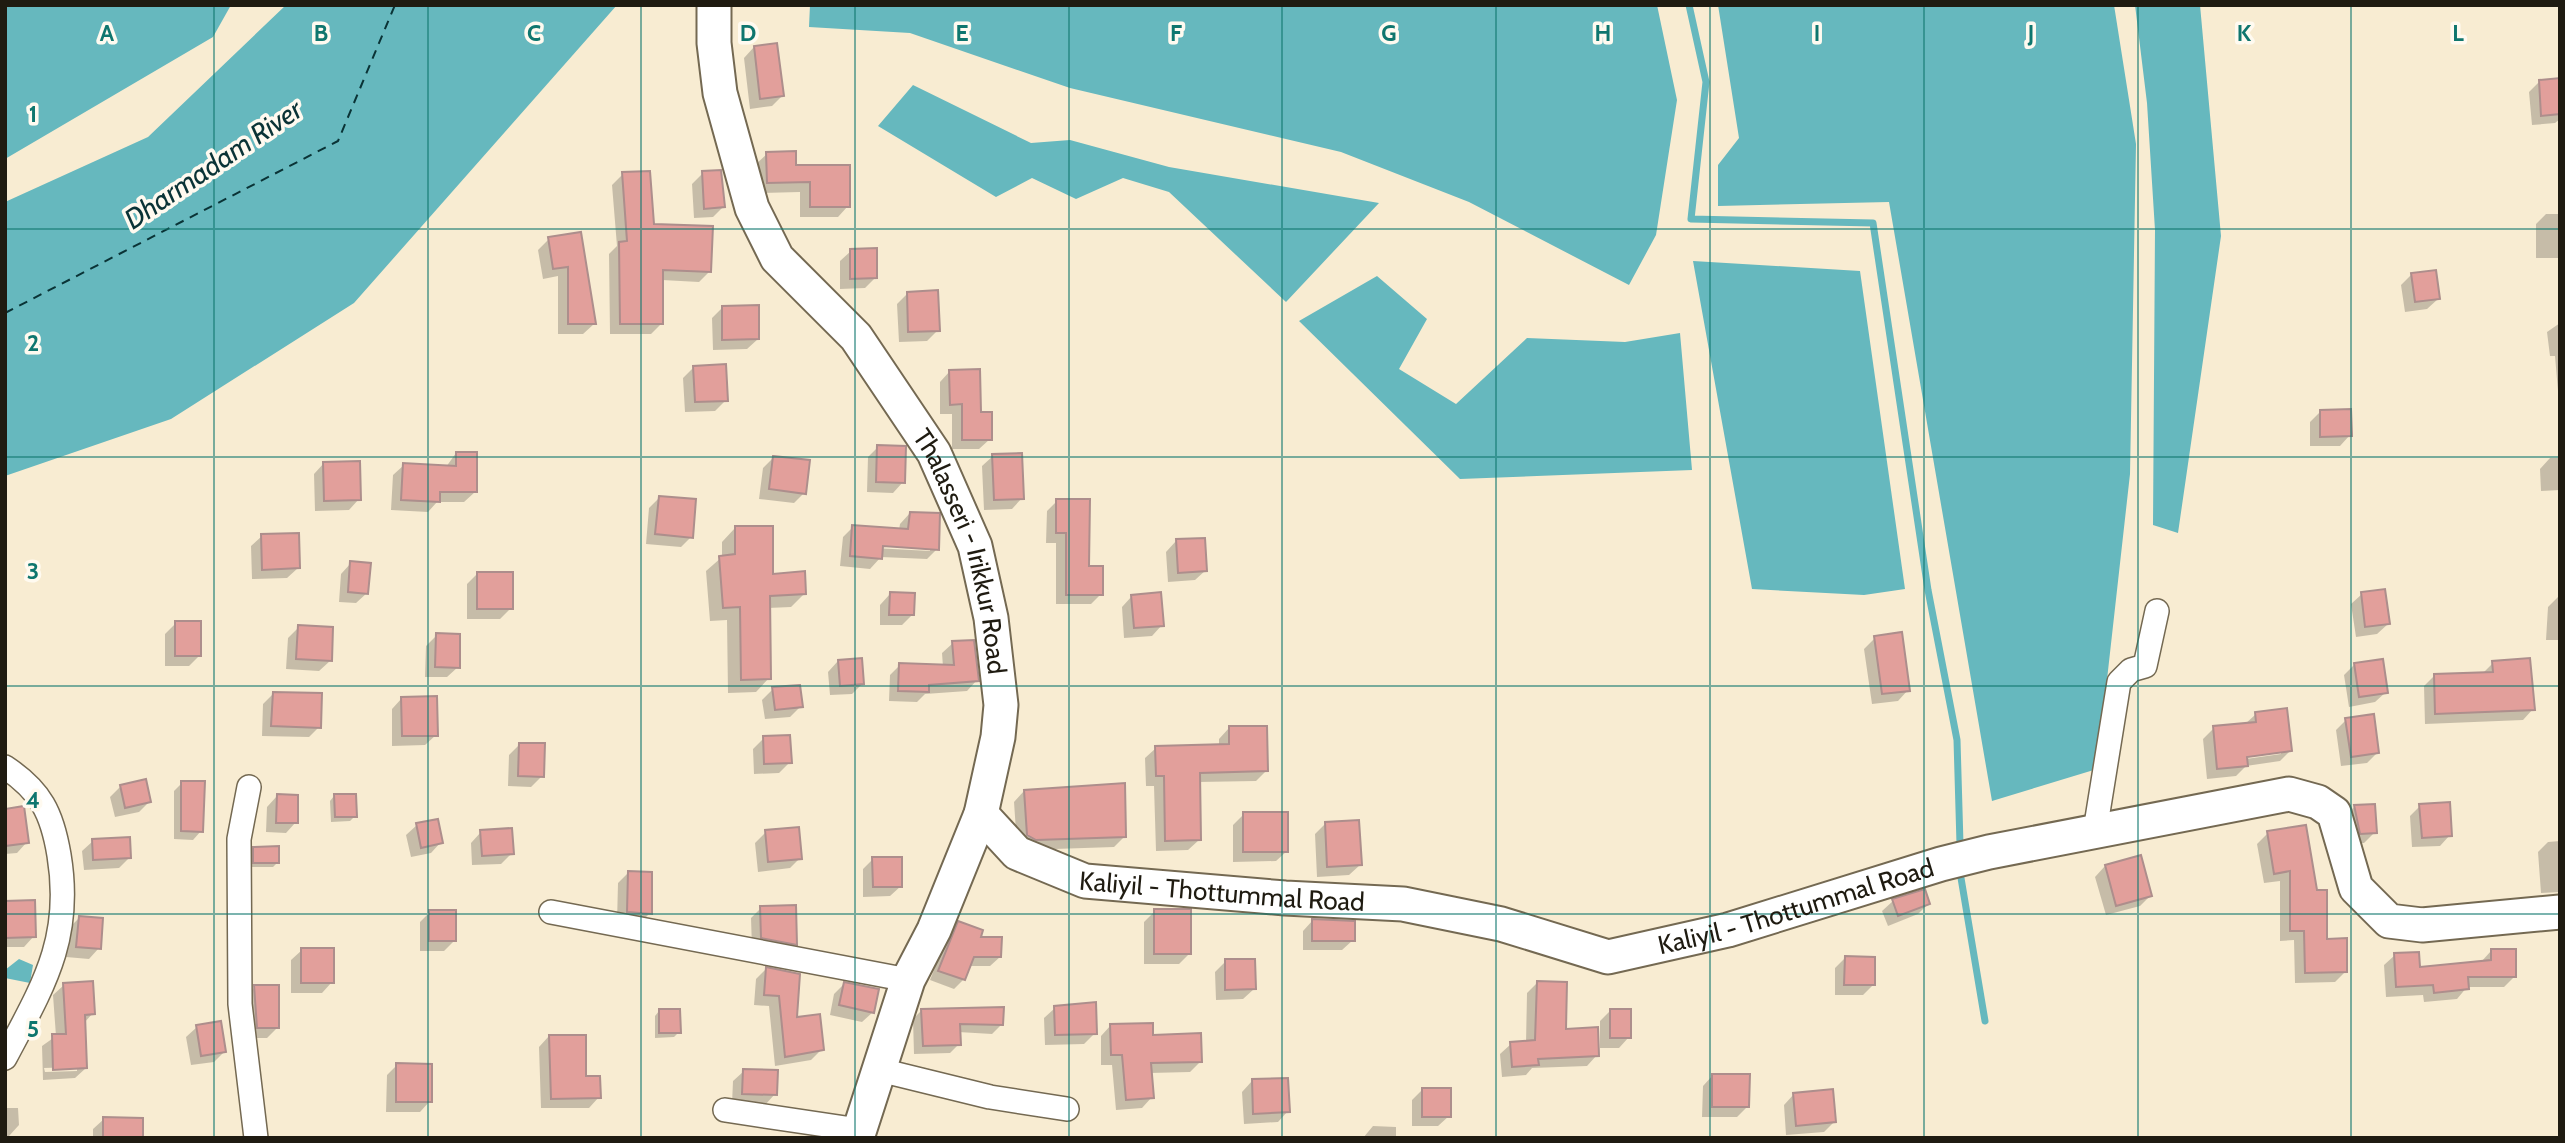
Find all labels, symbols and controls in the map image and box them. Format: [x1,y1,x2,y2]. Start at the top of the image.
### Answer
text: A [100,19,115,47]
text: B [314,19,328,47]
text: C [527,19,541,47]
text: D [740,19,756,47]
text: E [955,19,969,47]
text: F [1170,19,1182,47]
text: G [1381,19,1397,47]
text: H [1595,19,1611,47]
text: I [1814,19,1820,47]
text: J [2027,19,2034,47]
text: K [2237,19,2252,47]
text: L [2452,19,2464,47]
water label: Dharmadam River [118,91,309,236]
text: 1 [29,100,37,128]
text: 2 [27,329,39,357]
street label: Thalasseri - Irikkur Road [906,422,1013,676]
text: 3 [27,557,39,585]
text: 4 [26,786,40,814]
street label: Kaliyil - Thottummal Road [1655,851,1938,961]
street label: Kaliyil - Thottummal Road [1078,865,1365,918]
text: 5 [27,1015,39,1043]

